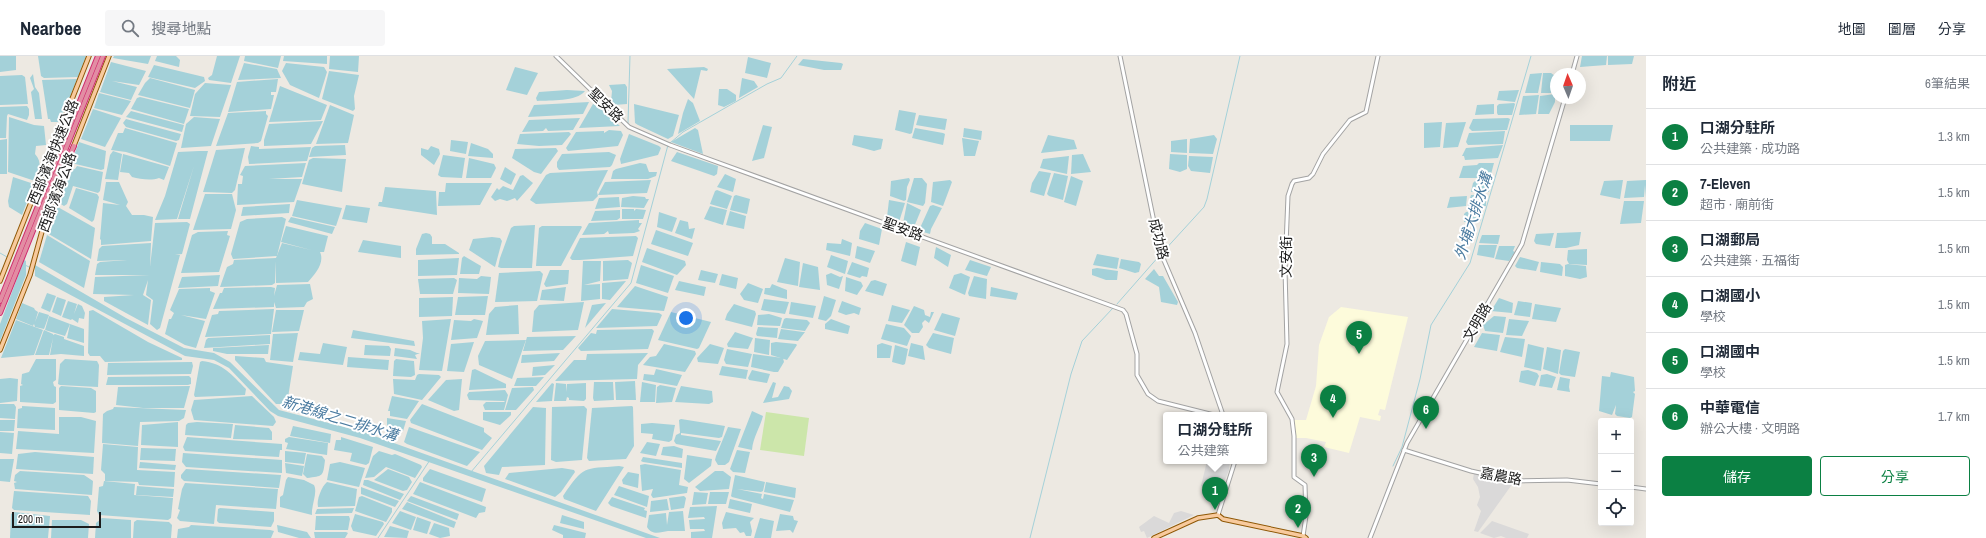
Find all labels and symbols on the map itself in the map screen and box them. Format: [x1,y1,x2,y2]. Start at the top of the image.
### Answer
north arrow [1550,68,1586,104]
street label: 聖安路 [585,84,627,126]
street label: 西部濱海快速公路 [24,97,82,207]
street label: 西部濱海公路 [34,149,80,235]
water label: 外埔大排水溝 [1449,168,1498,262]
street label: 聖安路 [880,213,926,245]
street label: 成功路 [1145,216,1173,262]
street label: 文安街 [1277,236,1295,278]
street label: 文明路 [1459,299,1495,345]
your location [676,308,696,328]
pin: 5 [1346,321,1372,354]
pin: 4 [1320,385,1346,418]
water label: 新港線之二排水溝 [280,390,402,446]
pin: 6 [1413,396,1439,429]
pin: 3 [1301,444,1327,477]
street label: 嘉農路 [1479,463,1523,489]
pin: 1 [1202,477,1228,510]
pin: 2 [1285,495,1311,528]
scale bar [12,510,101,529]

